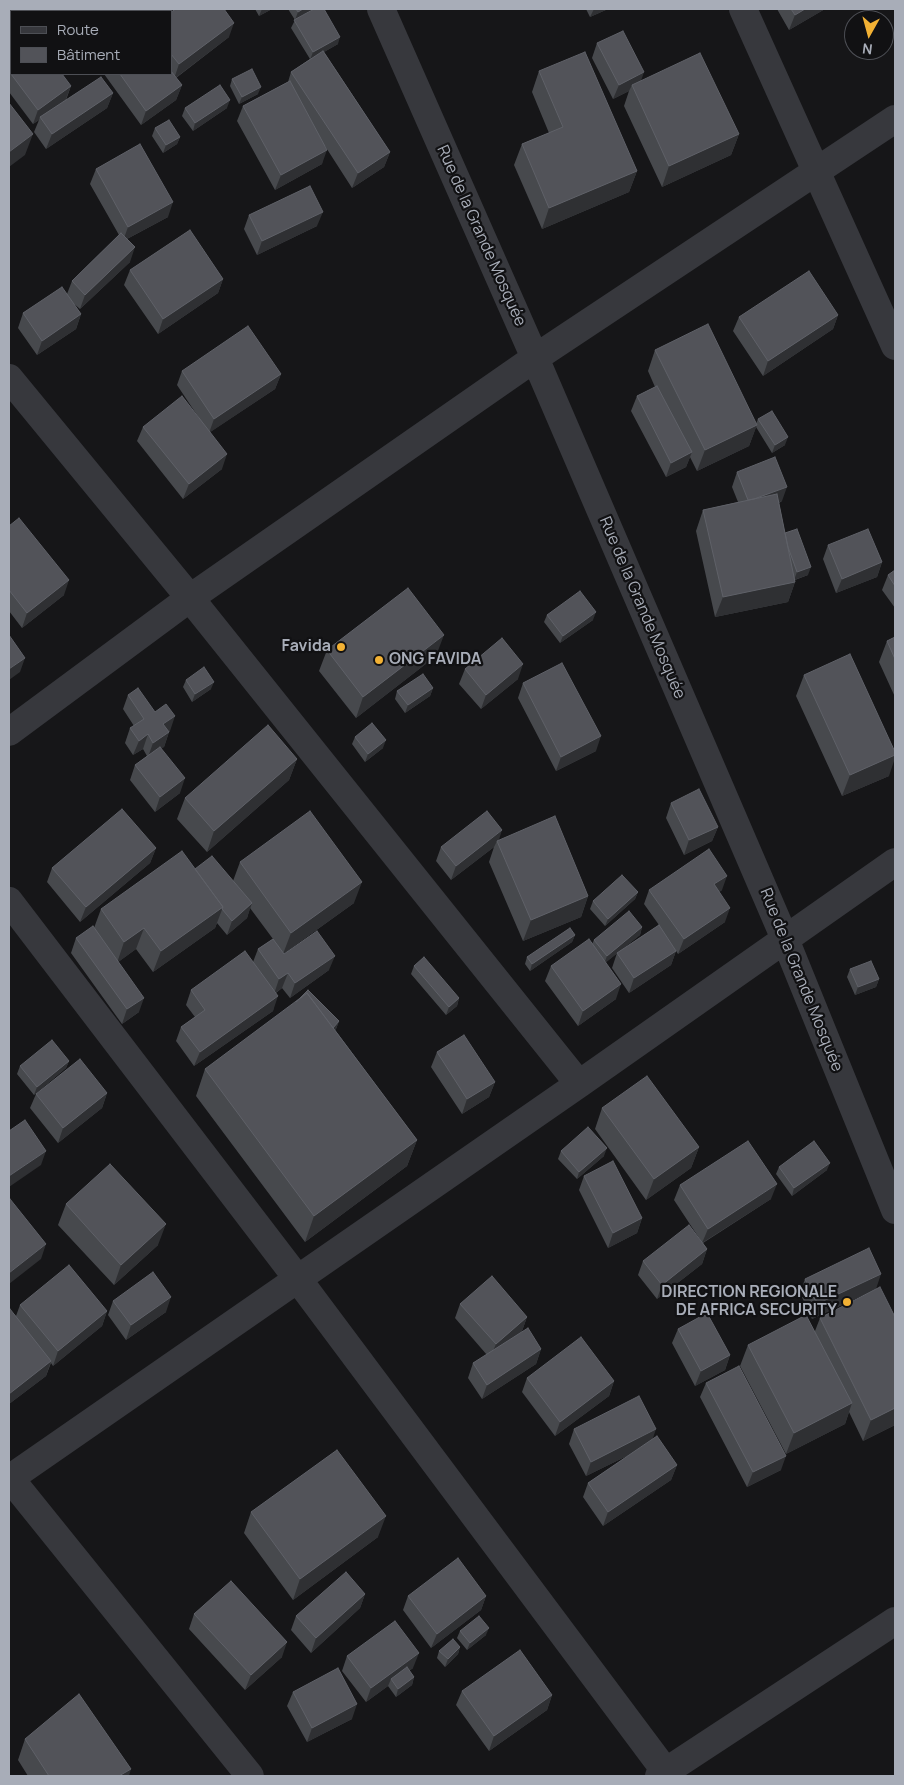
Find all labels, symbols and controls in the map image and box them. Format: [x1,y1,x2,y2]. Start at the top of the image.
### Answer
legend [10,10,172,75]
north arrow [844,10,894,60]
text: Route [57,19,99,40]
text: N [861,39,873,59]
text: Bâtiment [57,44,120,65]
street label: Rue de la Grande Mosquée [432,143,530,329]
street label: Rue de la Grande Mosquée [595,514,689,702]
place label: Favida [282,637,331,657]
marker: Favida [335,641,347,653]
place label: ONG FAVIDA [389,650,482,670]
marker: ONG FAVIDA [373,654,385,666]
street label: Rue de la Grande Mosquée [755,886,847,1074]
place label: DIRECTION REGIONALE DE AFRICA SECURITY [661,1283,837,1321]
marker: DIRECTION REGIONALE DE AFRICA SECURITY [841,1296,853,1308]

